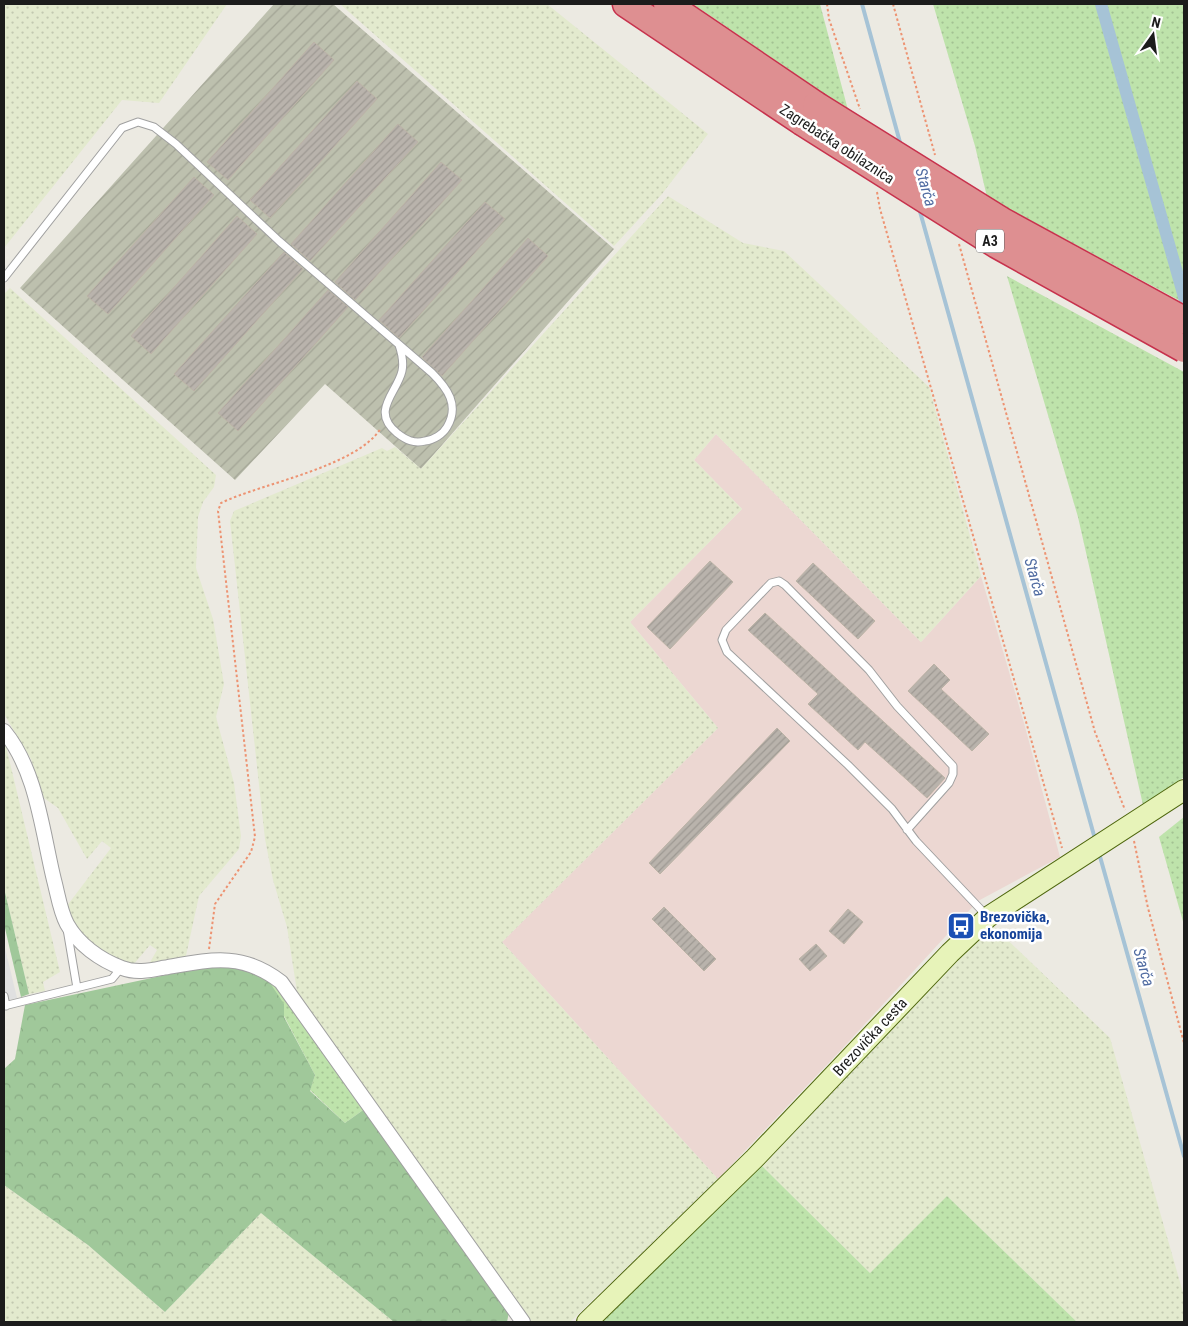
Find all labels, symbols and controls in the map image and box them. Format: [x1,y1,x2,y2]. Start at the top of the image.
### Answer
north arrow [1128,10,1178,60]
text: N [1150,14,1162,31]
street label: Zagrebačka obilaznica [776,100,898,188]
water label: Starča [911,166,941,208]
road number: A3 [976,230,1004,252]
water label: Starča [1020,556,1050,598]
place label: Brezovička, ekonomija [980,908,1050,943]
bus stop icon: Brezovička, ekonomija [946,911,976,941]
water label: Starča [1129,946,1159,988]
street label: Brezovička cesta [829,994,911,1080]

